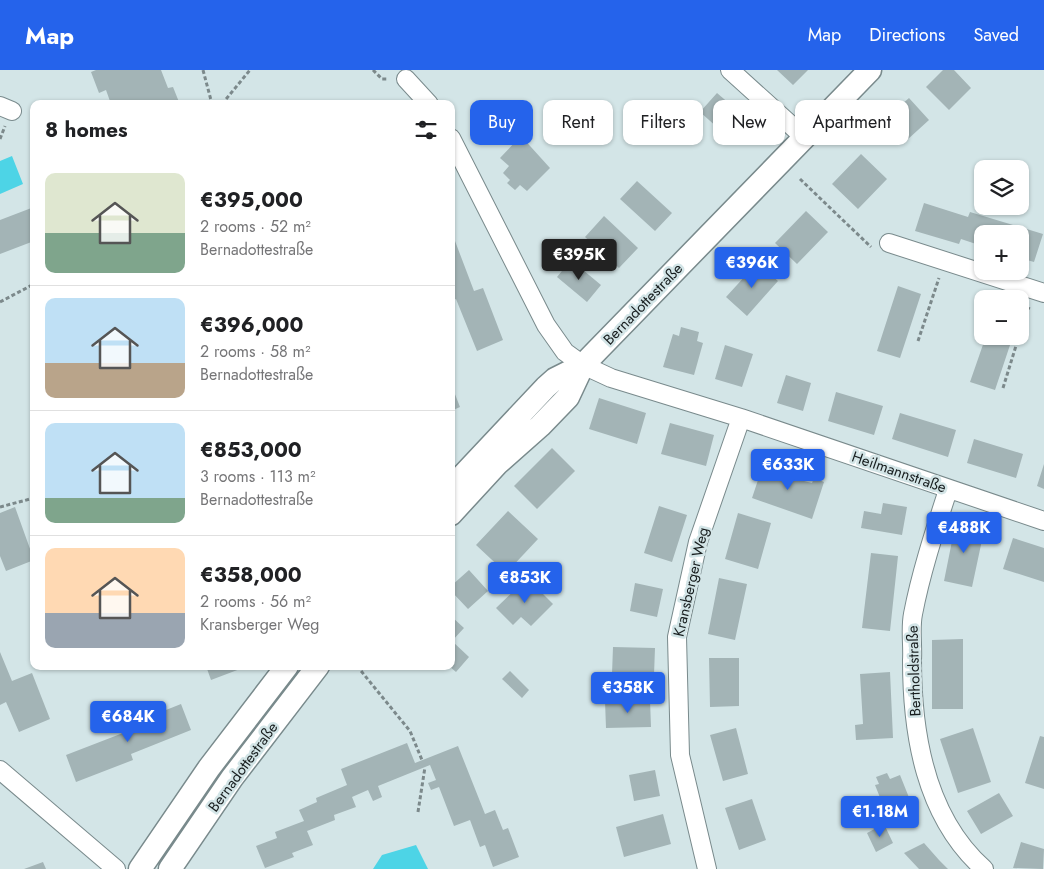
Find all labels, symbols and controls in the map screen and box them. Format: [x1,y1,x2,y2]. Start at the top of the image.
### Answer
text: Map [25,18,74,53]
text: Map [808,22,841,48]
text: Directions [869,22,945,48]
text: Saved [973,22,1019,48]
chip: Buy [470,100,533,145]
chip: Rent [543,100,613,145]
chip: Filters [623,100,703,145]
chip: New [713,100,785,145]
chip: Apartment [795,100,909,145]
text: 8 homes [45,115,128,145]
icon: filters [412,116,440,144]
map controls [974,160,1029,345]
button: layers [974,160,1029,215]
text: €395,000 [200,185,303,215]
icon: home [85,193,145,253]
text: 2 rooms · 52 m² [200,215,311,238]
button: + [974,225,1029,280]
text: Bernadottestraße [200,238,313,261]
pin: €395K [544,238,614,281]
text: €395K [553,243,605,266]
pin: €396K [717,246,787,289]
text: €396K [725,251,779,274]
street label: Bernadottestraße [598,258,688,350]
button: − [974,290,1029,345]
text: €396,000 [200,310,303,340]
icon: home [85,318,145,378]
text: 2 rooms · 58 m² [200,340,311,363]
text: Bernadottestraße [200,363,313,386]
text: €853,000 [200,435,302,465]
icon: home [85,443,145,503]
street label: Heilmannstraße [849,446,949,499]
pin: €633K [753,448,823,491]
text: €633K [762,453,814,476]
text: 3 rooms · 113 m² [200,465,316,488]
text: Bernadottestraße [200,488,313,511]
pin: €488K [929,512,999,554]
text: €488K [938,516,990,539]
street label: Kransberger Weg [668,525,714,639]
text: €358,000 [200,560,302,590]
pin: €853K [490,562,560,604]
text: €853K [499,566,551,589]
icon: home [85,568,145,628]
text: 2 rooms · 56 m² [200,590,311,613]
text: Kransberger Weg [200,613,319,636]
street label: Bertholdstraße [901,625,927,717]
pin: €358K [593,672,663,714]
text: €358K [602,676,654,699]
pin: €684K [93,700,163,743]
text: €684K [101,705,155,728]
street label: Bernadottestraße [203,717,283,816]
pin: €1.18M [839,796,921,838]
text: €1.18M [852,800,908,823]

